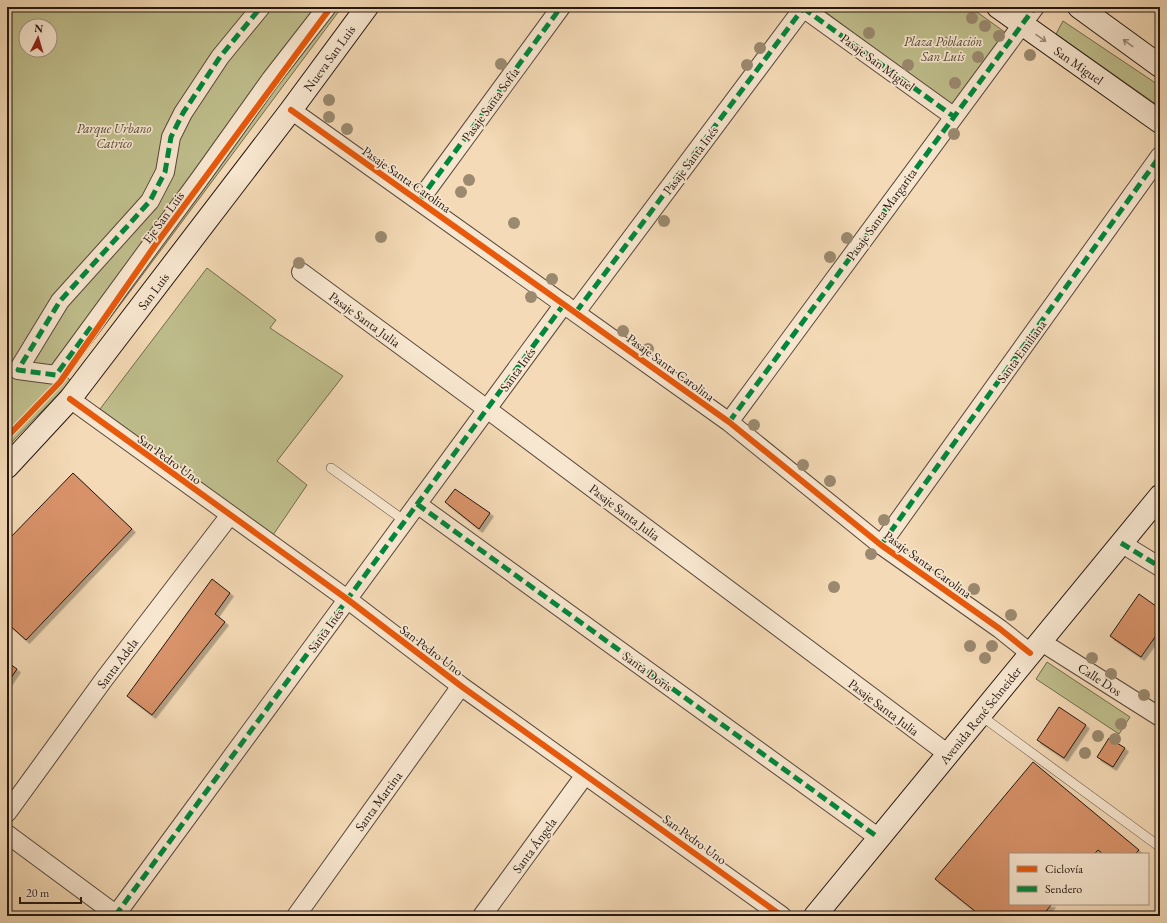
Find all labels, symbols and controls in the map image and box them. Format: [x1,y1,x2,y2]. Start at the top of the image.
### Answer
north arrow [18,18,58,58]
text: N [34,21,44,35]
street label: Nueva San Luis [300,22,359,95]
street label: Pasaje San Miguel [837,30,918,95]
park label: Plaza Población San Luis [904,33,982,65]
one-way arrow [1036,34,1047,42]
one-way arrow [1123,39,1134,47]
street label: San Miguel [1051,42,1107,89]
street label: Pasaje Santa Sofía [458,63,523,145]
park label: Parque Urbano Catrico [76,120,152,152]
street label: Pasaje Santa Inés [659,122,722,198]
street label: Pasaje Santa Carolina [359,142,455,217]
street label: Pasaje Santa Margarita [842,164,921,264]
street label: Eje San Luis [139,188,188,247]
street label: San Luis [134,269,173,313]
street label: Pasaje Santa Julia [326,288,404,352]
street label: Santa Emiliana [993,316,1051,386]
street label: Pasaje Santa Carolina [623,330,719,406]
street label: Santa Inés [496,344,539,395]
street label: San Pedro Uno [134,430,205,488]
street label: Pasaje Santa Julia [586,480,664,545]
street label: Pasaje Santa Carolina [880,527,976,603]
street label: Santa Inés [304,605,347,656]
street label: San Pedro Uno [397,621,467,680]
street label: Santa Adela [93,634,142,692]
street label: Santa Doris [619,648,676,695]
street label: Calle Dos [1075,659,1125,700]
street label: Avenida René Schneider [935,662,1025,768]
street label: Pasaje Santa Julia [845,675,923,740]
street label: Santa Martina [351,767,406,835]
street label: San Pedro Uno [659,810,730,868]
street label: Santa Ángela [508,813,561,877]
legend [1009,853,1149,905]
text: Ciclovía [1045,861,1083,877]
scale bar [20,879,81,905]
text: Sendero [1045,881,1082,897]
text: 20 m [26,885,50,901]

